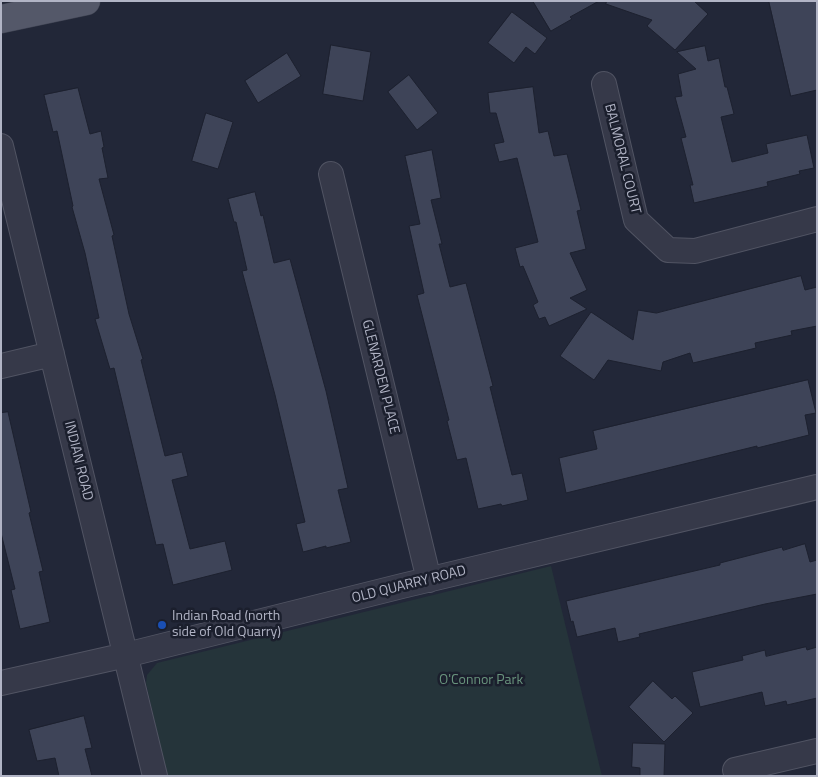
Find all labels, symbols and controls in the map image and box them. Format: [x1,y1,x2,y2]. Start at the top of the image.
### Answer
street label: BALMORAL COURT [600,102,644,216]
street label: GLENARDEN PLACE [358,318,402,436]
street label: INDIAN ROAD [60,420,96,502]
street label: OLD QUARRY ROAD [350,563,468,607]
place label: Indian Road (north side of Old Quarry) [172,609,281,642]
marker: Indian Road (north side of Old Quarry) [156,619,168,631]
park label: O'Connor Park [439,673,523,689]

